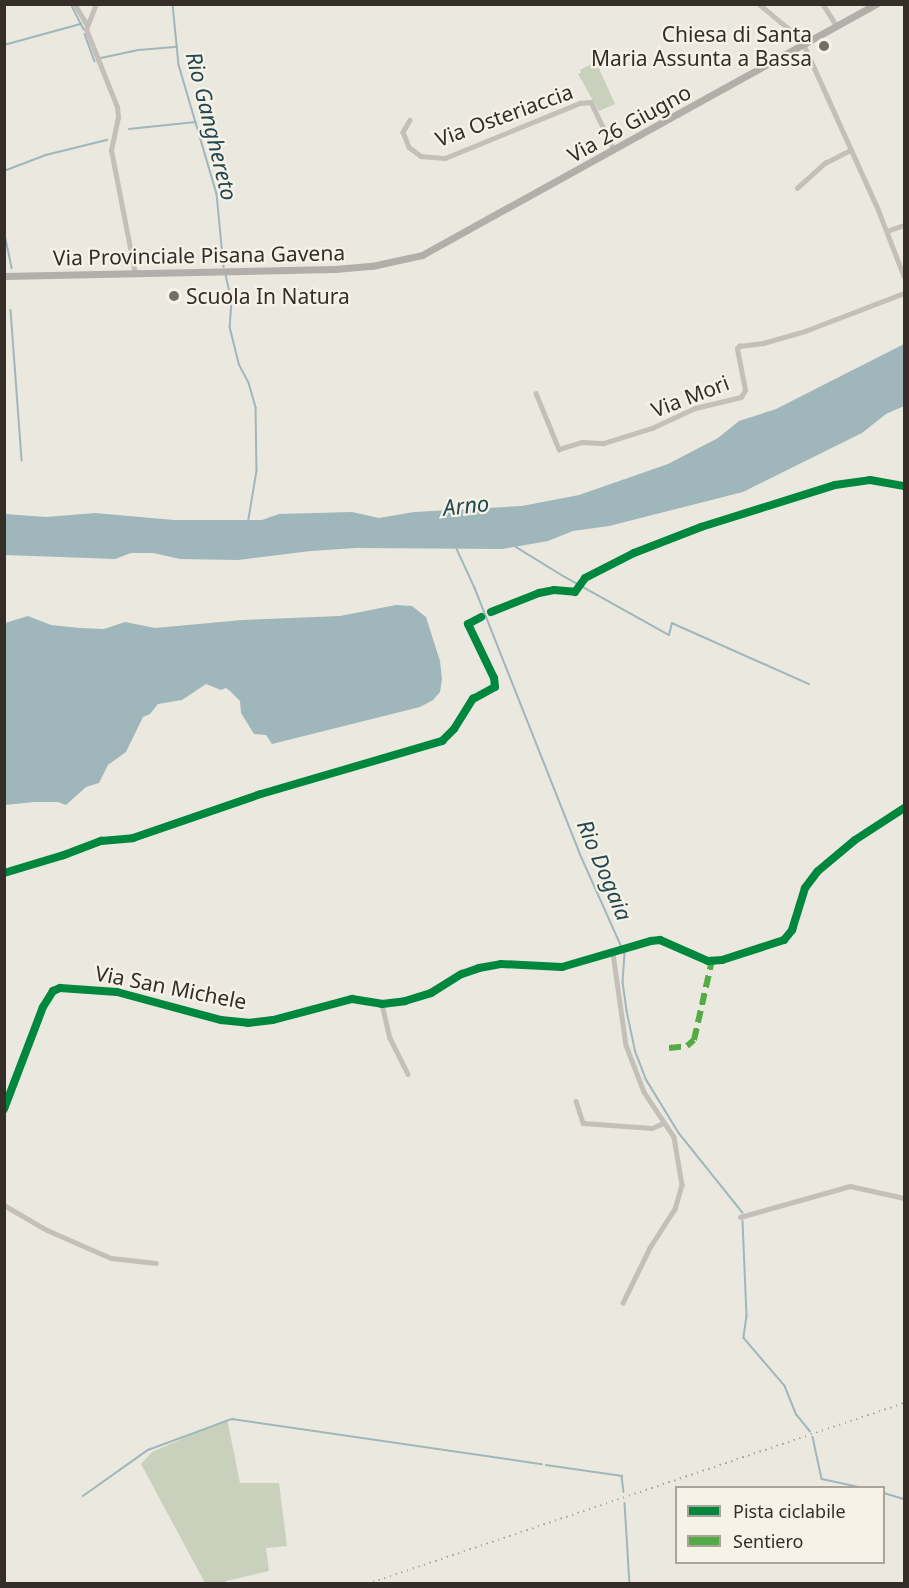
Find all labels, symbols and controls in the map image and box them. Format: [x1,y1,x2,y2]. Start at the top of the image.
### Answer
place label: Chiesa di Santa Maria Assunta a Bassa [591,21,812,71]
marker: Chiesa di Santa Maria Assunta a Bassa [817,39,831,53]
water label: Rio Ganghereto [181,49,243,203]
street label: Via Osteriaccia [432,78,576,152]
street label: Via 26 Giugno [563,79,695,167]
street label: Via Provinciale Pisana Gavena [53,240,345,270]
place label: Scuola In Natura [186,283,350,309]
marker: Scuola In Natura [167,289,181,303]
street label: Via Mori [648,370,732,422]
water label: Arno [442,489,490,521]
water label: Rio Dogaia [572,816,638,924]
street label: Via San Michele [93,960,249,1014]
legend [675,1486,885,1564]
text: Pista ciclabile [733,1499,846,1523]
text: Sentiero [733,1529,803,1553]

